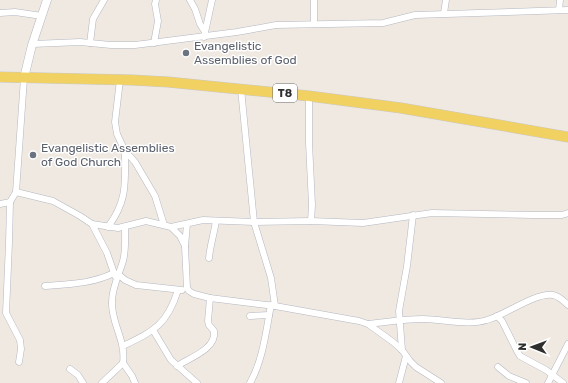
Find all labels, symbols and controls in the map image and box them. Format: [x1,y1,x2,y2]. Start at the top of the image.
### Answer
place label: Evangelistic Assemblies of God [194,39,297,67]
marker: Evangelistic Assemblies of God [181,48,191,58]
road number: T8 [273,84,297,102]
place label: Evangelistic Assemblies of God Church [41,141,175,169]
marker: Evangelistic Assemblies of God Church [28,150,38,160]
north arrow [512,327,552,367]
text: N [516,343,529,351]

